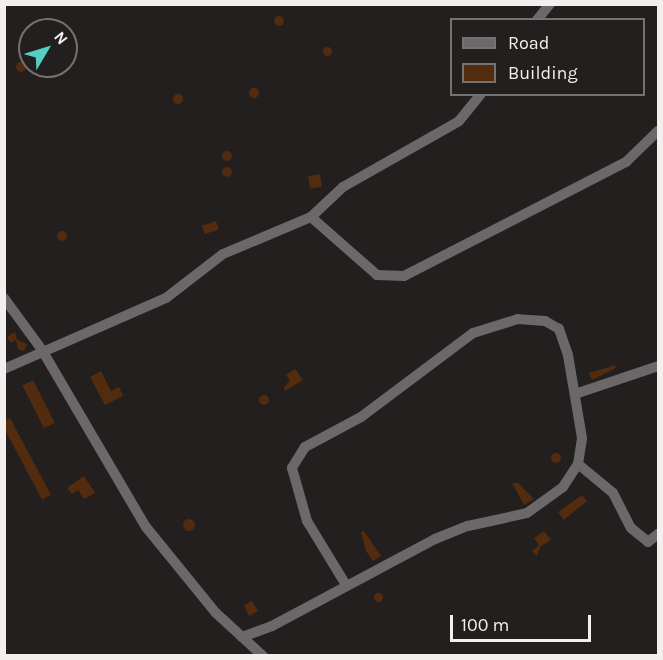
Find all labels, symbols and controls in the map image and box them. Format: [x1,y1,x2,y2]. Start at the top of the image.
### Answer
north arrow [18,18,78,78]
legend [450,18,645,96]
text: N [50,27,72,48]
text: Road [508,32,549,54]
text: Building [508,62,578,84]
scale bar [453,603,594,641]
text: 100 m [461,614,509,636]

